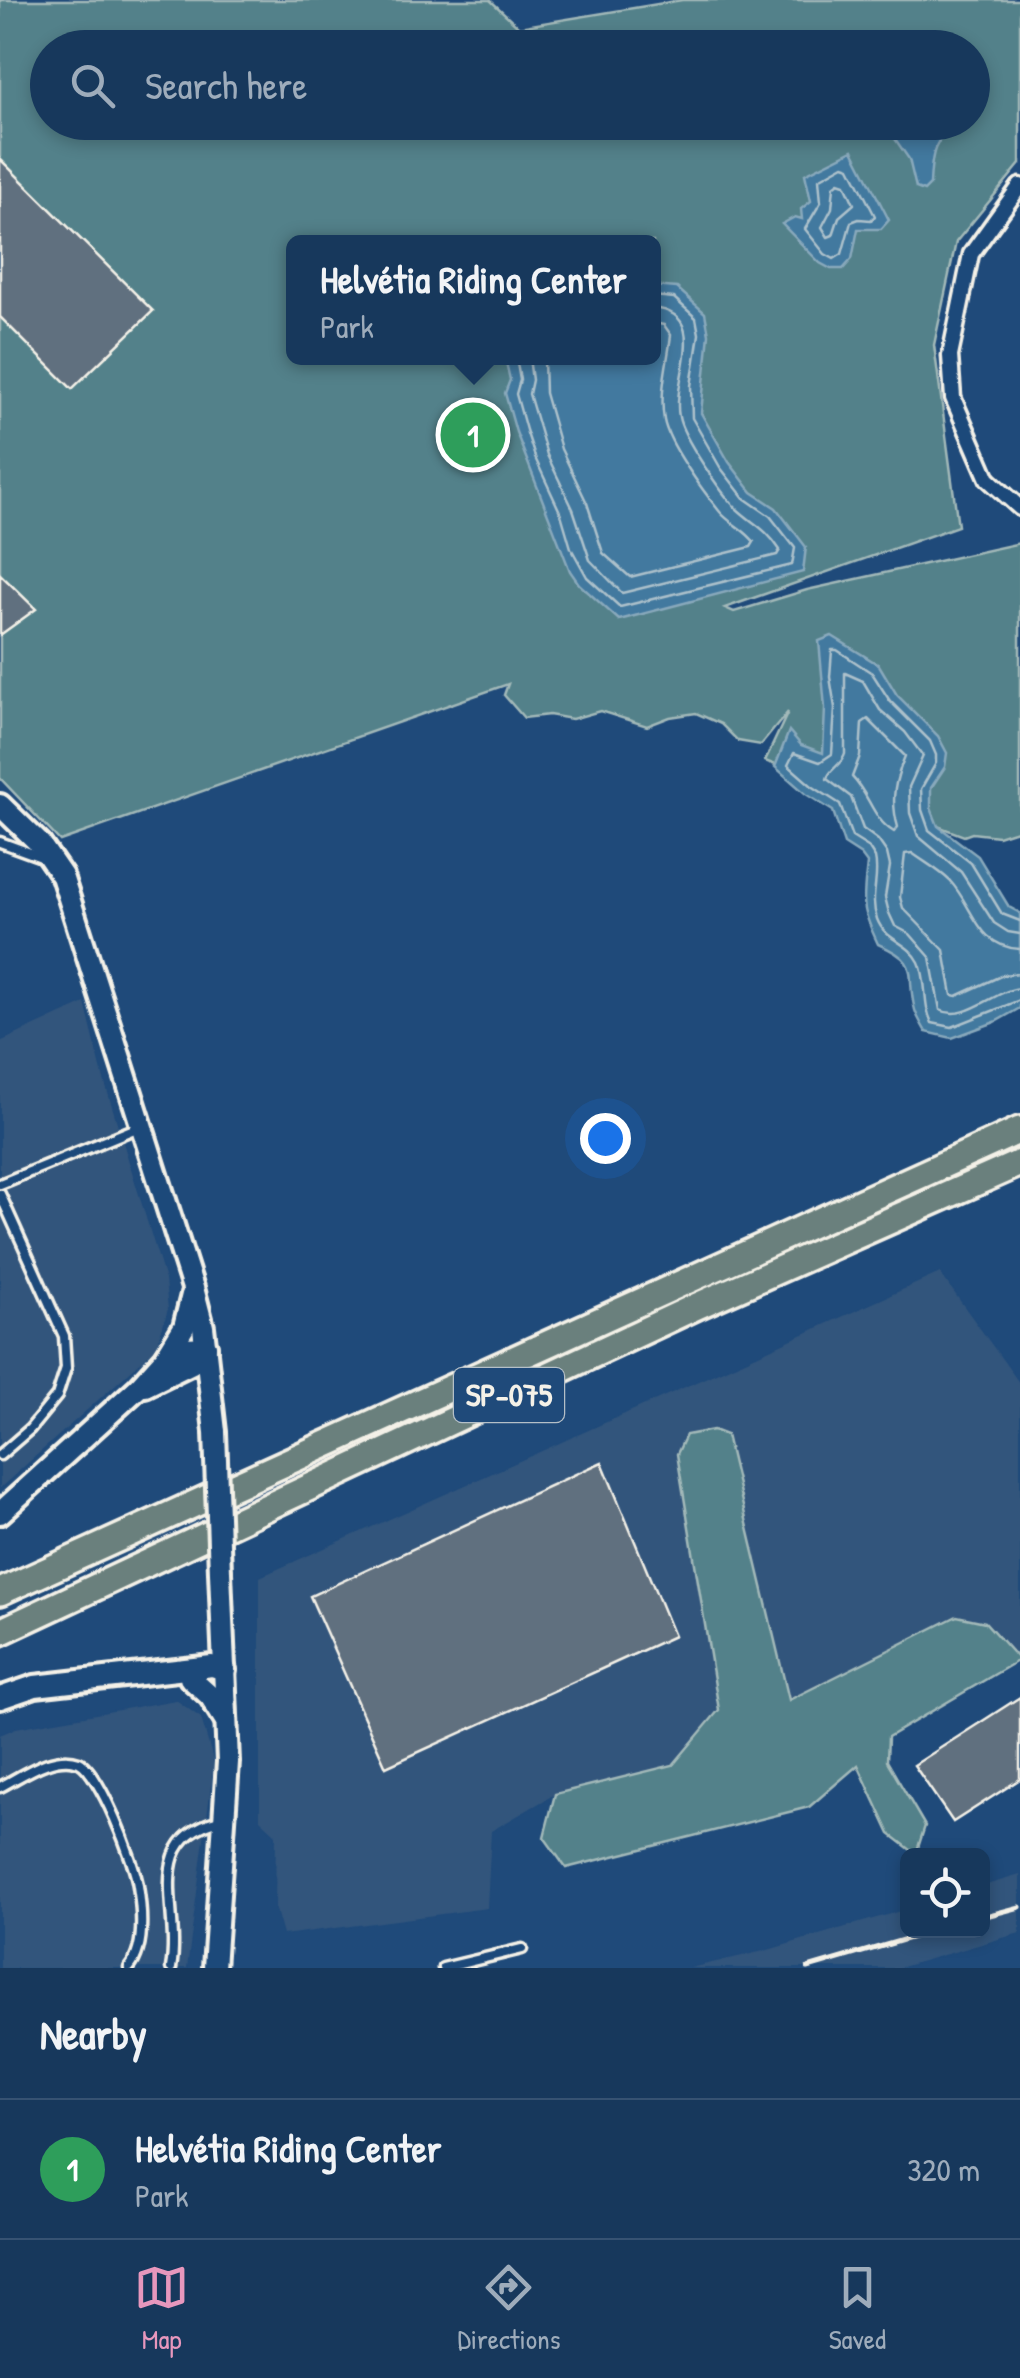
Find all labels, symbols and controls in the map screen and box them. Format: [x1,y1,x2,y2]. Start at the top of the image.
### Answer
search box [30,30,990,140]
icon: search [65,58,120,113]
text: Search here [145,59,307,111]
popup [286,235,661,365]
text: Helvétia Riding Center [320,253,627,305]
text: Park [320,305,374,348]
pin: 1 [440,398,506,472]
your location [580,1113,631,1164]
road number: SP-075 [454,1368,564,1422]
map controls [900,1848,990,1938]
button: locate [900,1848,990,1938]
text: Nearby [40,2005,147,2062]
text: Helvétia Riding Center [135,2122,441,2174]
text: 1 [67,2148,78,2191]
text: 320 m [907,2148,980,2191]
text: Park [135,2174,189,2217]
tab: Map [134,2260,189,2358]
tab: Directions [457,2260,560,2358]
tab: Saved [829,2260,886,2358]

